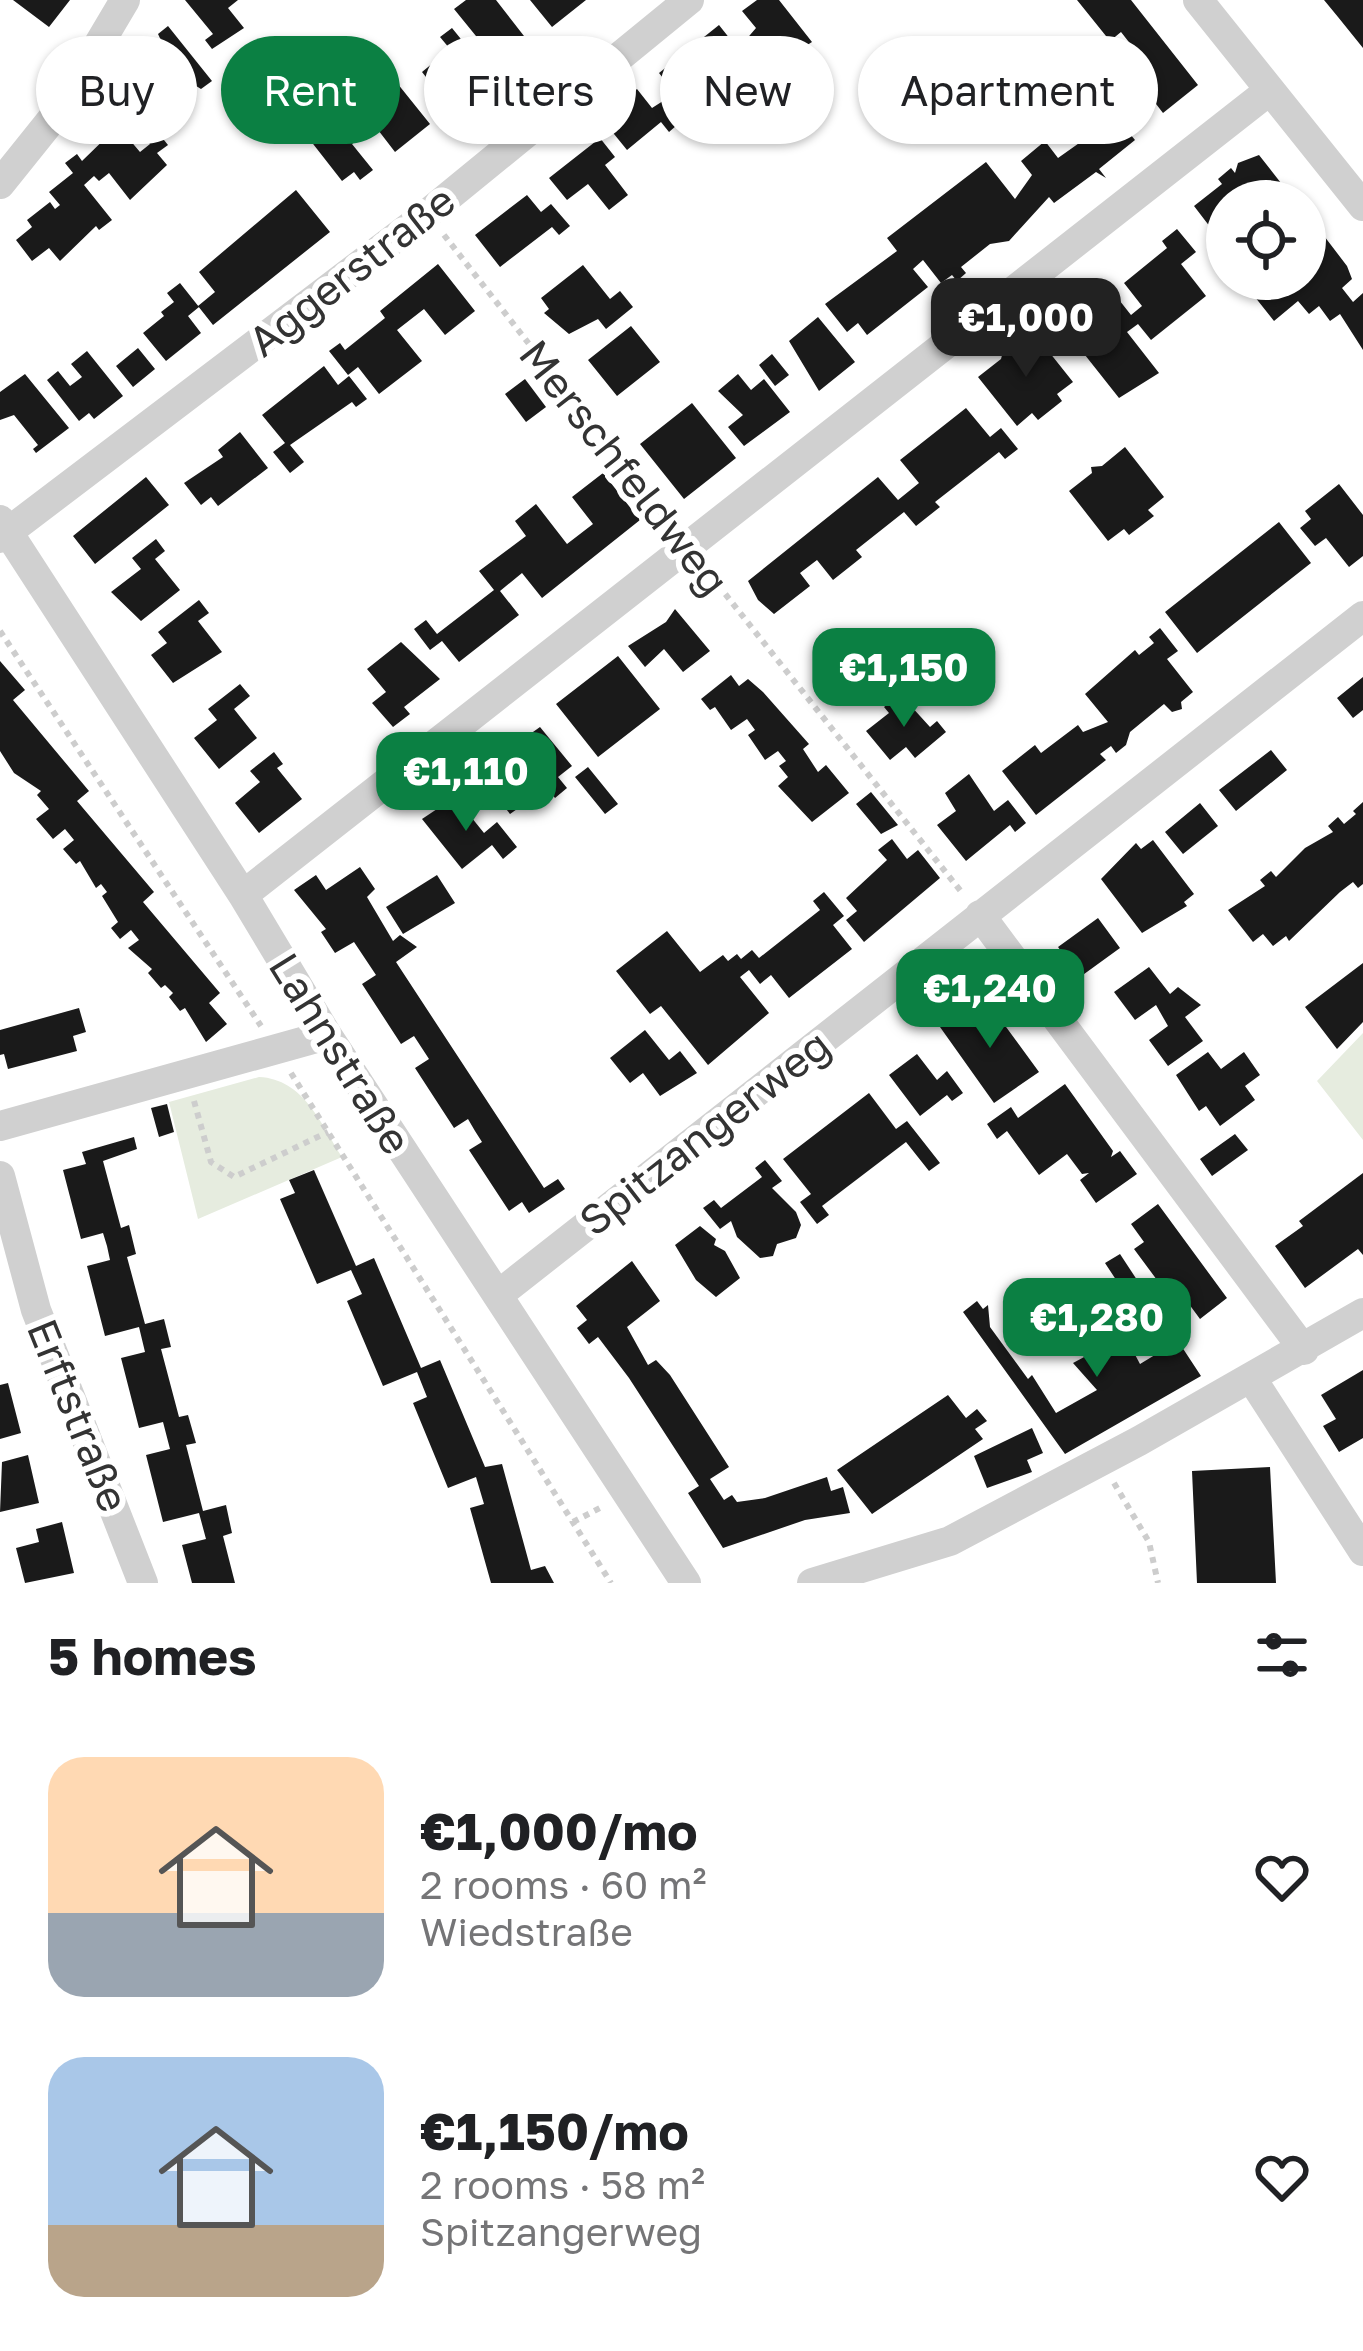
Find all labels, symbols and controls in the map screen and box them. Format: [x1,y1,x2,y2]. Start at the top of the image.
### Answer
chip: Buy [36,36,197,144]
chip: Rent [221,36,400,144]
chip: Filters [424,36,636,144]
chip: New [660,36,834,144]
chip: Apartment [858,36,1158,144]
street label: Aggerstraße [238,174,464,366]
map controls [1206,180,1326,300]
button: locate [1206,180,1326,300]
pin: €1,000 [928,278,1124,380]
text: €1,000 [958,293,1094,340]
street label: Merschfeldweg [510,330,740,604]
pin: €1,150 [806,628,1002,730]
text: €1,150 [839,643,969,690]
pin: €1,110 [368,732,564,834]
text: €1,110 [403,747,529,794]
street label: Lahnstraße [260,943,422,1163]
pin: €1,240 [892,949,1088,1051]
text: €1,240 [923,964,1057,1011]
street label: Spitzangerweg [569,1019,839,1245]
pin: €1,280 [999,1278,1195,1380]
text: €1,280 [1030,1293,1164,1340]
street label: Erftstraße [18,1312,140,1518]
icon: filters [1249,1622,1315,1688]
text: 5 homes [48,1625,257,1686]
text: €1,000/mo [420,1800,698,1861]
icon: home [144,1805,288,1949]
icon: heart [1249,1844,1315,1910]
text: 2 rooms · 60 m² [420,1861,706,1908]
text: Wiedstraße [420,1908,633,1955]
text: €1,150/mo [420,2100,689,2161]
icon: home [144,2105,288,2249]
icon: heart [1249,2144,1315,2210]
text: 2 rooms · 58 m² [420,2161,705,2208]
text: Spitzangerweg [420,2208,702,2255]

